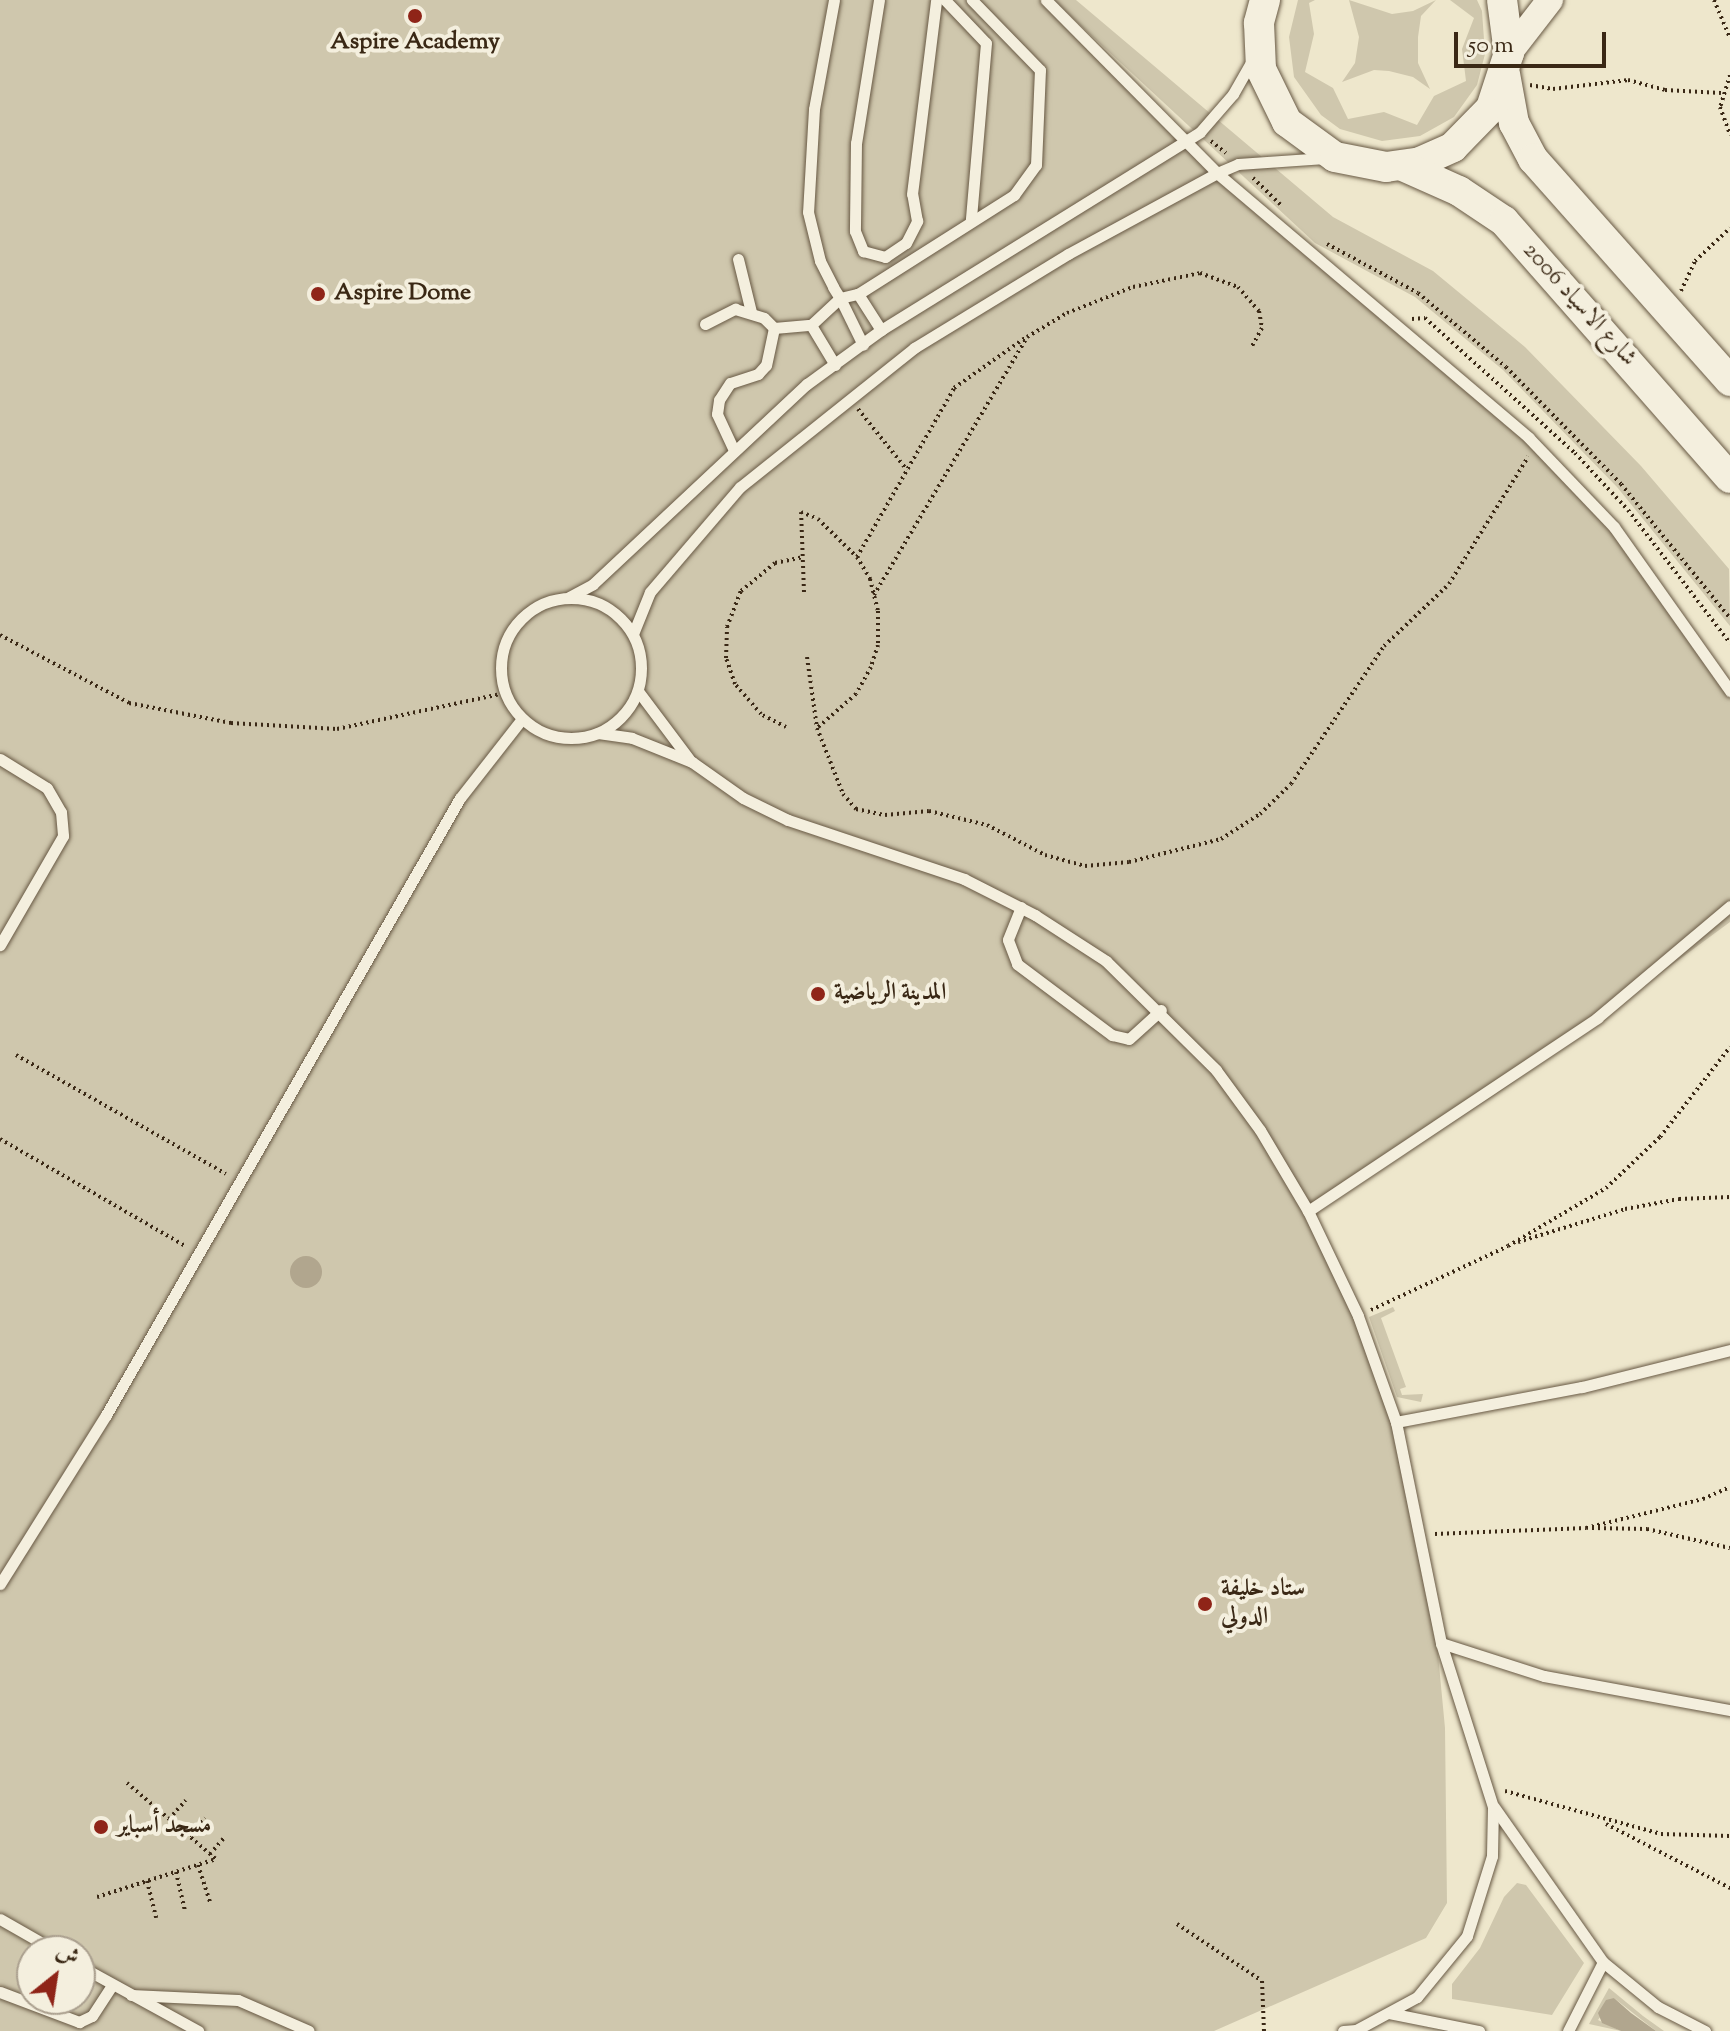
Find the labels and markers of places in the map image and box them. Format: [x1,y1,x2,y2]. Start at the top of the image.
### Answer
marker: Aspire Academy [406,7,424,25]
place label: Aspire Academy [330,29,500,57]
place label: Aspire Dome [334,280,471,308]
marker: Aspire Dome [309,285,327,303]
place label: المدينة الرياضية [834,980,946,1008]
marker: المدينة الرياضية [809,985,827,1003]
place label: ستاد خليفة الدولي [1221,1576,1305,1632]
marker: ستاد خليفة الدولي [1196,1595,1214,1613]
place label: مسجد أسباير [117,1813,211,1841]
marker: مسجد أسباير [92,1818,110,1836]

